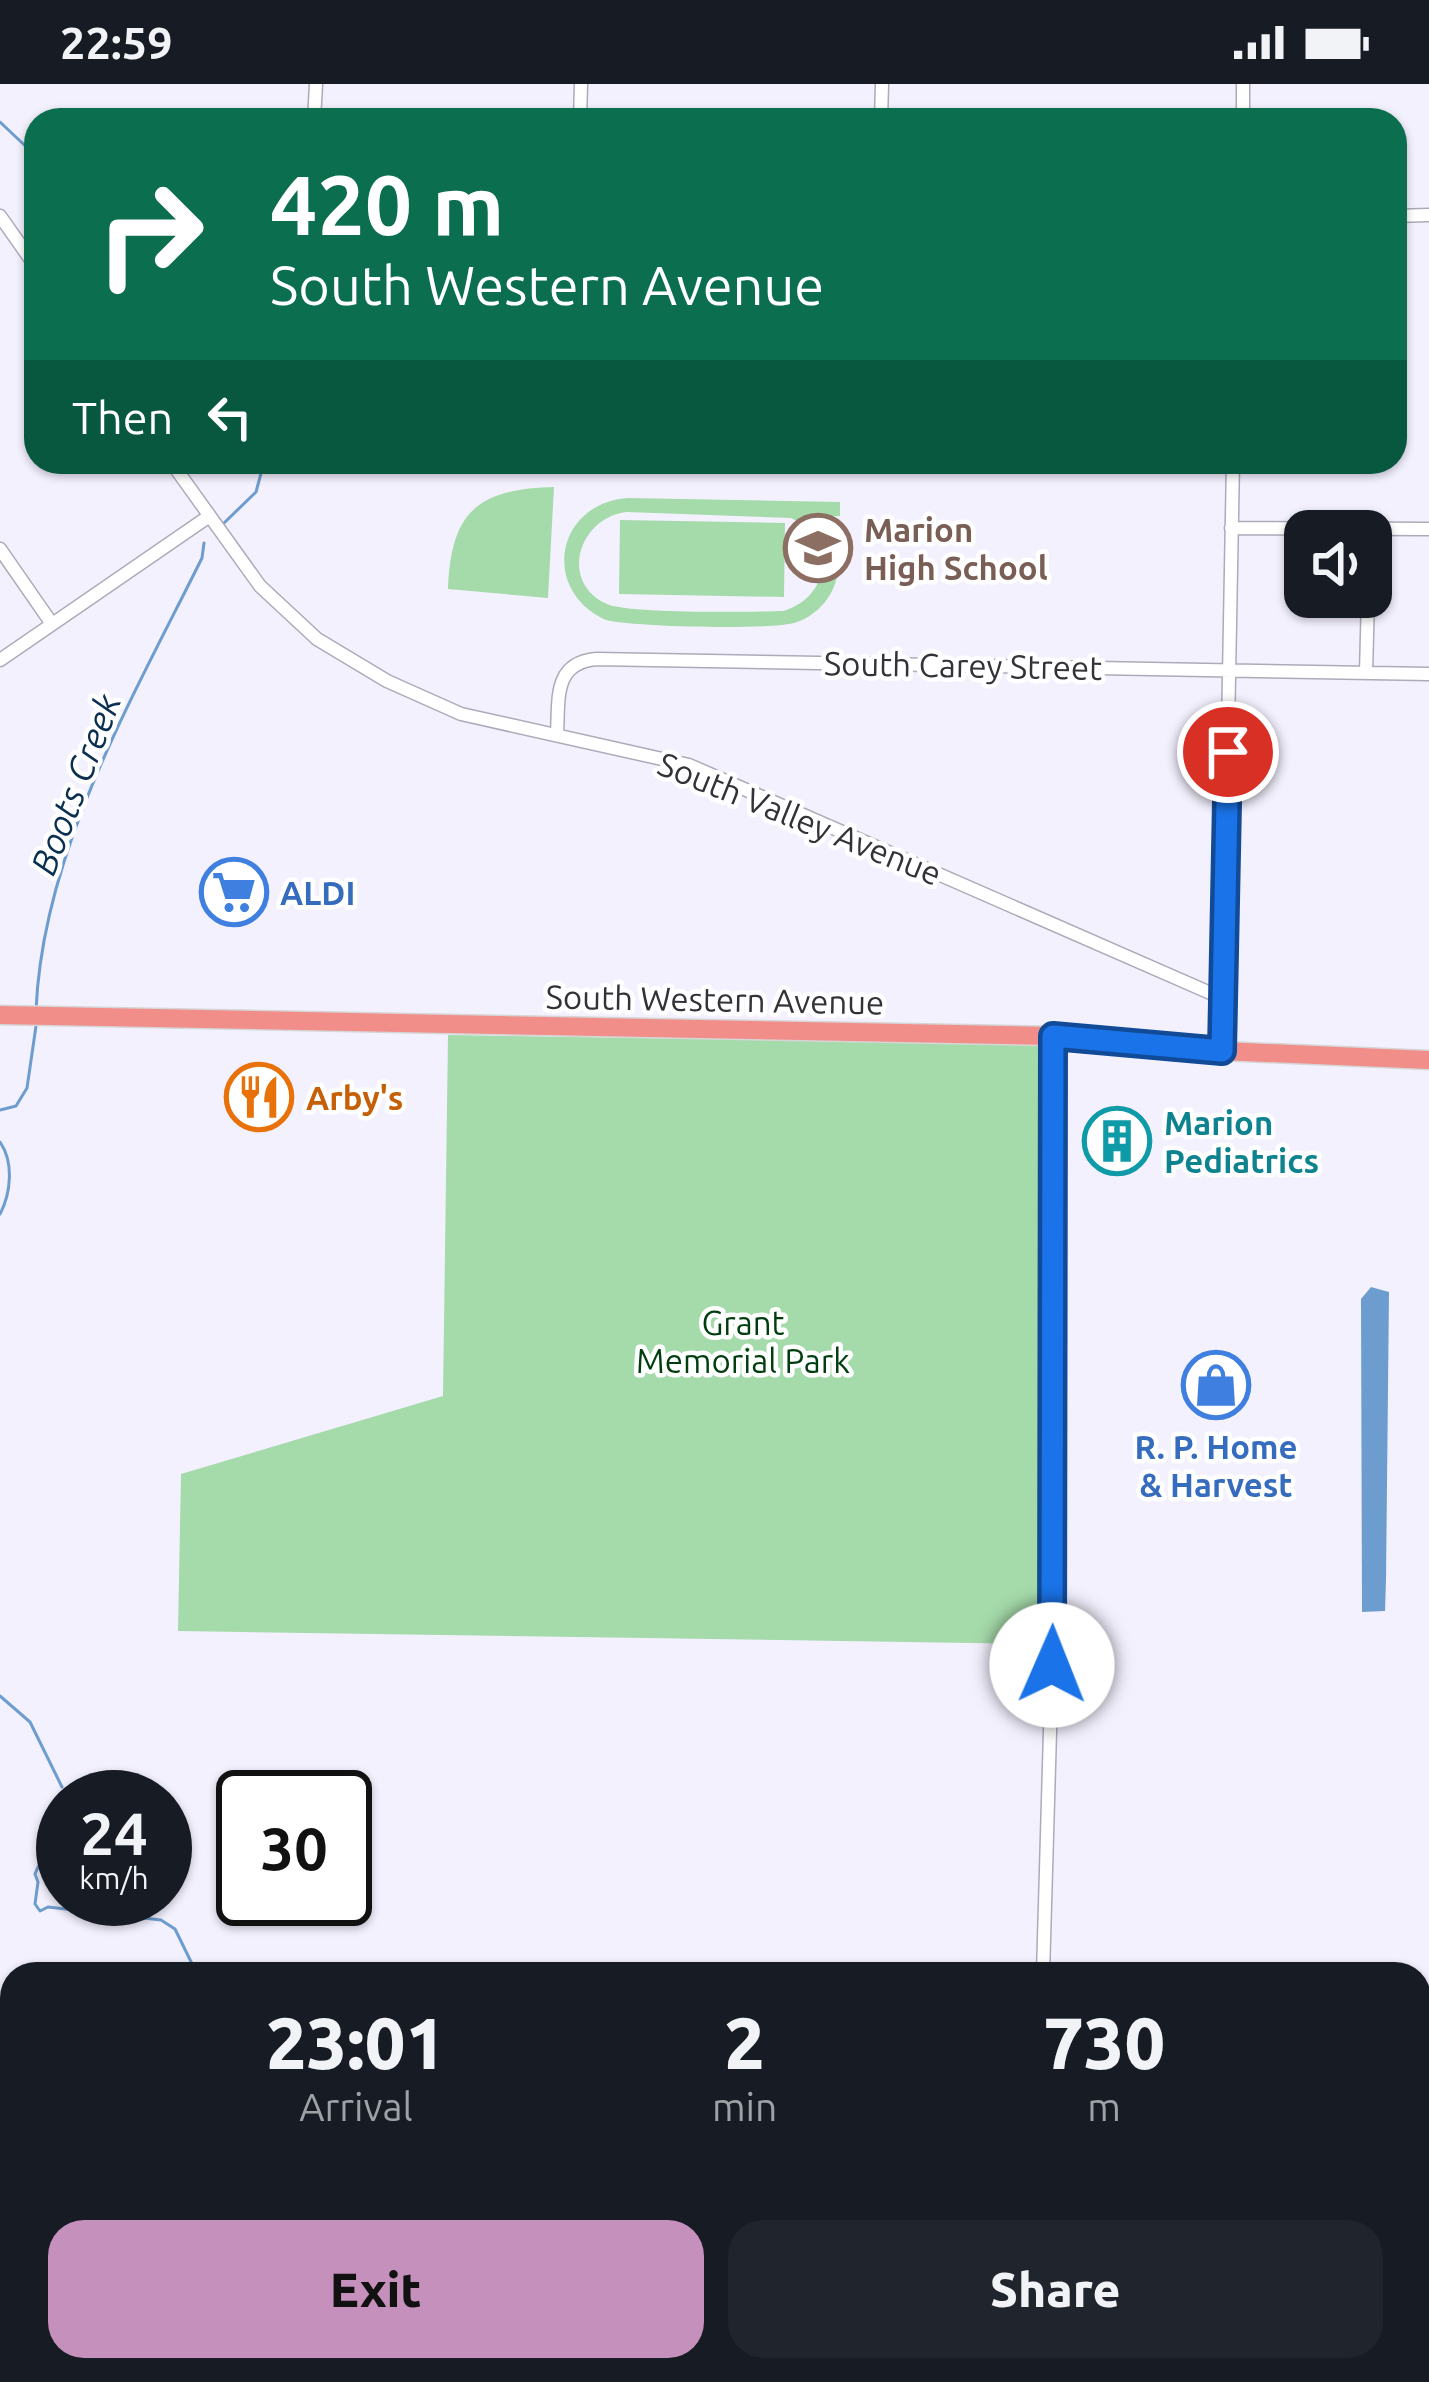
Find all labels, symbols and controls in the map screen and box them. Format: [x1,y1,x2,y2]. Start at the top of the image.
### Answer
text: 22:59 [60,17,173,68]
icon: right [72,156,228,312]
text: 420 m [270,157,504,251]
text: South Western Avenue [270,255,824,315]
icon: left [197,384,263,450]
text: Then [72,392,173,443]
map controls [1284,510,1392,618]
button: sound [1284,510,1392,618]
place label: Marion High School [864,511,1048,586]
school or university icon: Marion High School [783,513,853,583]
street label: South Carey Street [824,644,1102,686]
water label: Boots Creek [22,687,128,880]
pin [1177,701,1279,803]
icon: arrive [1195,719,1261,785]
street label: South Valley Avenue [653,744,947,892]
supermarket icon: ALDI [199,857,269,927]
place label: ALDI [280,874,355,911]
street label: South Western Avenue [545,978,885,1020]
restaurant icon: Arby's [224,1062,294,1132]
place label: Arby's [306,1079,403,1116]
place label: Marion Pediatrics [1164,1104,1319,1179]
building icon: Marion Pediatrics [1082,1106,1152,1176]
park label: Grant Memorial Park [636,1304,850,1379]
shop icon: R. P. Home & Harvest [1181,1350,1251,1420]
place label: R. P. Home & Harvest [1134,1428,1298,1503]
position arrow [989,1602,1115,1728]
speed limit sign: 30 [216,1770,372,1926]
text: 24 [80,1799,148,1866]
text: km/h [79,1861,149,1895]
text: 23:01 [266,2002,446,2083]
text: 2 [724,2002,765,2083]
text: 730 [1043,2002,1165,2083]
text: Arrival [299,2085,413,2128]
text: min [712,2085,777,2128]
text: m [1087,2085,1121,2128]
button: Exit [48,2220,704,2358]
button: Share [728,2220,1383,2358]

